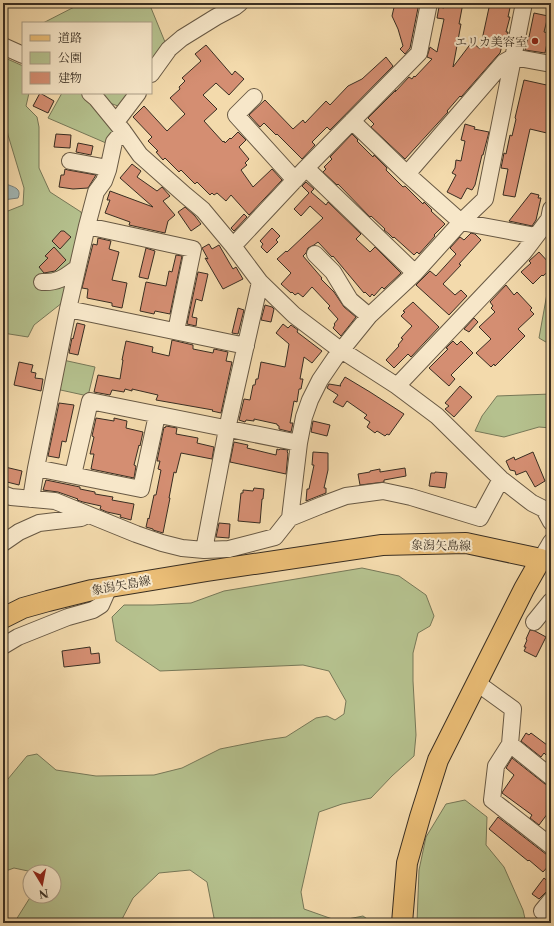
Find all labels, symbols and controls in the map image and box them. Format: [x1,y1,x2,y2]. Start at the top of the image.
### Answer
legend [22,22,152,94]
text: 道路 [58,30,82,45]
place label: エリカ美容室 [455,34,527,49]
marker: エリカ美容室 [530,36,540,46]
text: 公園 [58,50,82,65]
text: 建物 [58,70,82,85]
street label: 象潟矢島線 [411,537,471,553]
street label: 象潟矢島線 [90,572,152,598]
north arrow [22,864,62,904]
text: N [37,886,50,902]

